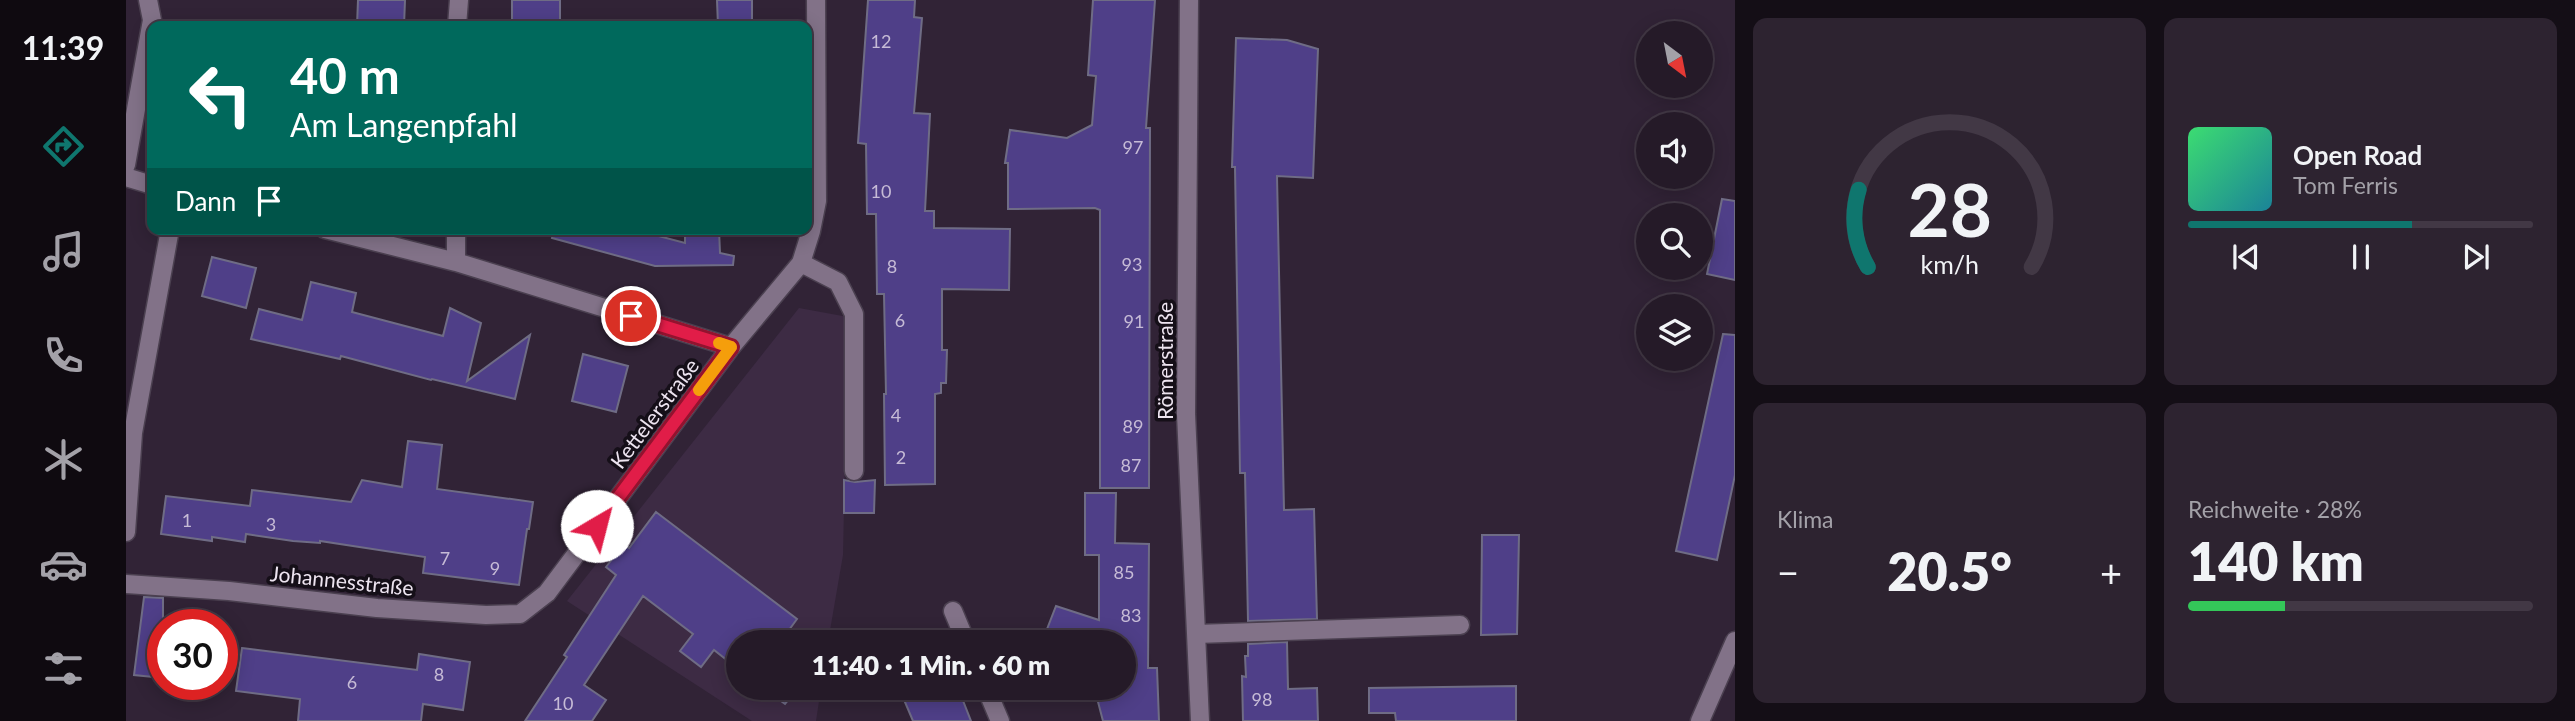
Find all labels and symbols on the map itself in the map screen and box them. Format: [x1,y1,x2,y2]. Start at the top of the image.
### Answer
north arrow [1636,21,1713,98]
house number: 12 [871,30,891,52]
house number: 97 [1123,136,1143,158]
house number: 10 [871,180,891,202]
house number: 93 [1122,253,1142,275]
house number: 8 [887,255,897,277]
pin [601,286,661,346]
street label: Römerstraße [1152,302,1177,420]
house number: 6 [895,309,905,331]
house number: 91 [1124,310,1144,332]
street label: Kettelerstraße [605,353,703,473]
house number: 4 [891,404,901,426]
house number: 89 [1123,415,1143,437]
house number: 2 [896,446,906,468]
house number: 87 [1121,454,1141,476]
position arrow [560,489,634,563]
house number: 1 [182,509,192,531]
house number: 3 [266,513,276,535]
house number: 7 [440,547,450,569]
house number: 9 [490,557,500,579]
street label: Johannesstraße [269,560,415,600]
house number: 85 [1114,561,1134,583]
house number: 83 [1121,604,1141,626]
speed limit sign: 30 [147,609,238,700]
house number: 8 [434,663,444,685]
house number: 6 [347,671,357,693]
house number: 98 [1252,688,1272,710]
house number: 10 [553,692,573,714]

